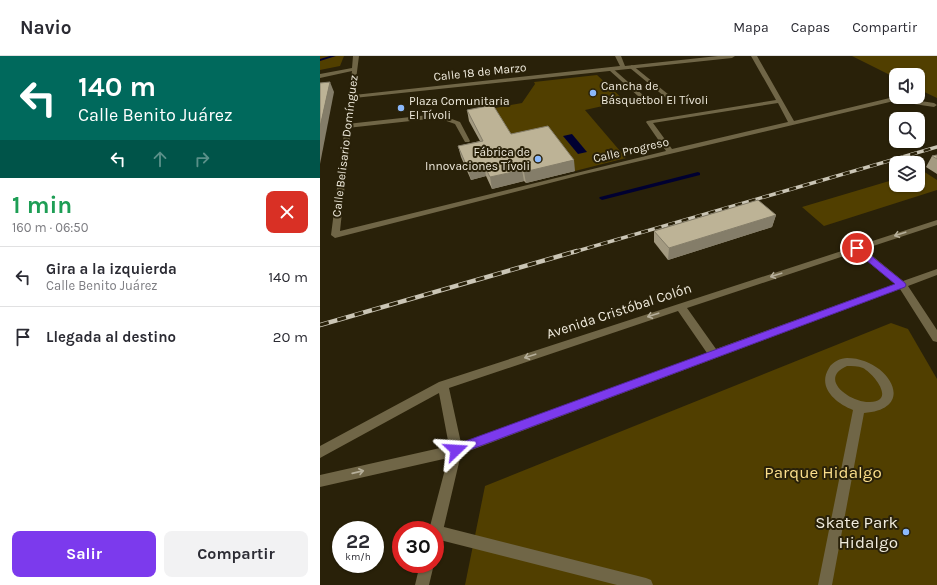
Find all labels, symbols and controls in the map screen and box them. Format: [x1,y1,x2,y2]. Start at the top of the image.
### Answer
text: Navio [20,17,72,39]
text: Mapa [733,19,769,36]
text: Capas [791,19,830,36]
text: Compartir [852,19,917,36]
street label: Calle 18 de Marzo [433,60,527,84]
map controls [889,68,925,192]
button: sound [889,68,925,104]
text: 140 m [78,70,156,103]
icon: left [12,72,64,124]
street label: Calle Belisario Domínguez [329,74,361,218]
place label: Cancha de Básquetbol El Tívoli [601,79,708,107]
marker: Cancha de Básquetbol El Tívoli [588,88,598,98]
place label: Plaza Comunitaria El Tívoli [409,94,510,122]
marker: Plaza Comunitaria El Tívoli [396,103,406,113]
text: Calle Benito Juárez [78,104,232,126]
button: search [889,112,925,148]
street label: Calle Progreso [592,134,670,166]
place label: Fábrica de Innovaciones Tívoli [425,145,530,173]
icon: left [107,148,129,170]
icon: ahead [149,148,171,170]
icon: right [191,148,213,170]
marker: Fábrica de Innovaciones Tívoli [533,154,543,164]
button: layers [889,156,925,192]
text: 1 min [12,191,72,219]
button: close [266,191,308,233]
text: 160 m · 06:50 [12,220,88,235]
pin [840,231,874,265]
one-way arrow [894,231,907,238]
icon: arrive [846,237,868,259]
text: Gira a la izquierda [46,260,177,278]
icon: left [12,266,34,288]
text: 140 m [268,268,308,286]
one-way arrow [771,271,783,279]
text: Calle Benito Juárez [46,278,158,293]
street label: Avenida Cristóbal Colón [544,280,694,342]
one-way arrow [647,312,659,320]
icon: arrive [12,326,34,348]
text: Llegada al destino [46,328,176,346]
text: 20 m [273,328,308,346]
one-way arrow [523,353,536,360]
position arrow [435,429,477,471]
park label: Parque Hidalgo [764,462,882,482]
one-way arrow [351,468,364,476]
place label: Skate Park Hidalgo [815,512,898,552]
speed limit sign: 30 [392,521,444,573]
marker: Skate Park Hidalgo [901,527,911,537]
text: 22 [346,530,370,553]
button: Salir [12,531,156,577]
button: Compartir [164,531,308,577]
text: km/h [345,551,371,563]

